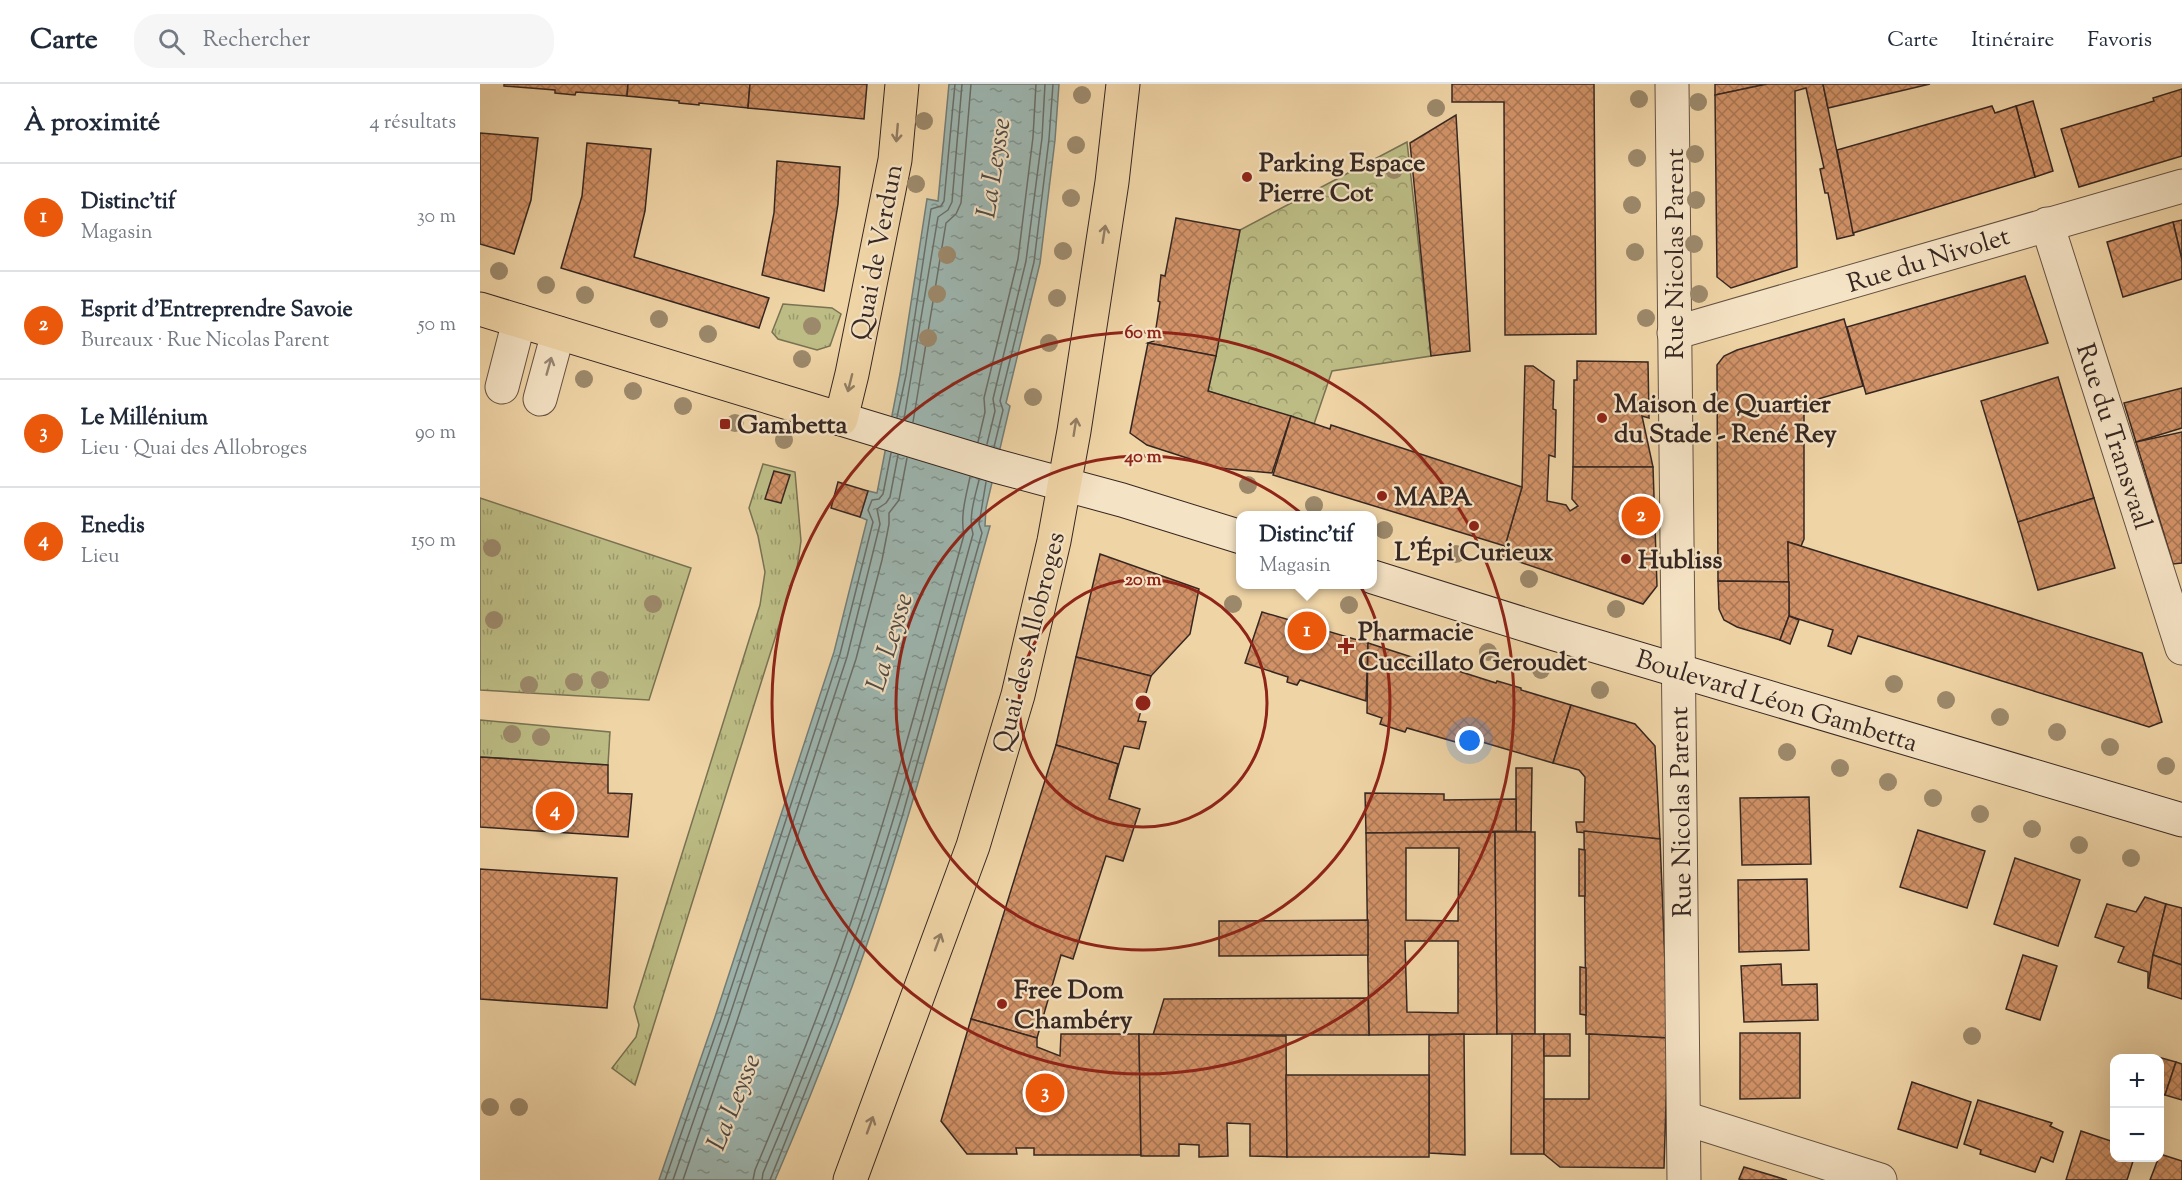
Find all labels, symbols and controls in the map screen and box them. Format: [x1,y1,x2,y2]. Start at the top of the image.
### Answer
search box [134,14,554,68]
text: Carte [30,21,98,61]
icon: search [155,25,188,58]
text: Rechercher [203,25,310,57]
text: Carte [1887,26,1938,56]
text: Itinéraire [1971,26,2054,56]
text: Favoris [2087,26,2152,56]
text: À proximité [24,105,160,142]
text: 4 résultats [370,109,456,138]
water label: La Leysse [968,115,1023,221]
one-way arrow [891,123,902,143]
place label: Parking Espace Pierre Cot [1259,146,1425,213]
street label: Rue Nicolas Parent [1658,148,1695,360]
street label: Quai de Verdun [843,161,914,344]
marker: Parking Espace Pierre Cot [1240,170,1254,184]
text: Distinc'tif [81,187,176,219]
text: 1 [40,203,47,232]
text: 30 m [417,203,456,232]
text: Magasin [81,219,153,248]
street label: Rue du Nivolet [1843,219,2015,304]
one-way arrow [1099,225,1110,244]
text: Esprit d'Entreprendre Savoie [81,295,353,327]
text: 2 [39,311,48,340]
text: 50 m [418,311,456,340]
text: 60 m [1124,321,1162,347]
text: Bureaux · Rue Nicolas Parent [81,327,329,356]
street label: Rue du Transvaal [2065,339,2160,535]
one-way arrow [544,356,555,375]
one-way arrow [843,374,855,393]
place label: Maison de Quartier du Stade - René Rey [1614,387,1837,454]
text: Le Millénium [81,403,208,435]
place label: Gambetta [737,408,847,445]
marker: Maison de Quartier du Stade - René Rey [1595,411,1609,425]
marker: Gambetta [718,417,732,431]
one-way arrow [1069,417,1080,437]
text: 3 [39,419,48,448]
text: 90 m [415,419,456,448]
text: Lieu · Quai des Allobroges [81,435,307,464]
text: 40 m [1123,445,1162,471]
place label: MAPA [1394,480,1473,517]
marker: MAPA [1375,489,1389,503]
pin: 2 [1622,494,1660,538]
text: Enedis [81,511,145,543]
popup [1236,511,1377,589]
marker: L'Épi Curieux [1467,519,1481,533]
text: Distinc'tif [1259,520,1354,552]
text: 4 [38,527,49,556]
text: 150 m [411,527,456,556]
street label: Quai des Allobroges [985,528,1076,757]
place label: L'Épi Curieux [1395,535,1553,572]
text: Lieu [81,543,119,572]
place label: Hubliss [1638,543,1722,580]
text: Magasin [1259,552,1331,581]
marker: Hubliss [1619,552,1633,566]
text: 20 m [1125,568,1161,594]
water label: La Leysse [858,589,925,697]
pin: 1 [1288,608,1326,654]
place label: Pharmacie Cuccillato Geroudet [1358,615,1587,682]
marker: Pharmacie Cuccillato Geroudet [1339,639,1353,653]
street label: Boulevard Léon Gambetta [1631,642,1922,763]
centre of rings [1133,693,1153,713]
street label: Rue Nicolas Parent [1662,706,1703,918]
your location [1455,726,1484,755]
pin: 4 [536,788,574,834]
one-way arrow [933,933,944,952]
place label: Free Dom Chambéry [1014,973,1133,1040]
marker: Free Dom Chambéry [995,997,1009,1011]
water label: La Leysse [698,1049,772,1157]
map controls [2110,1054,2164,1162]
button: + [2110,1054,2164,1108]
pin: 3 [1026,1070,1064,1116]
button: − [2110,1108,2164,1162]
one-way arrow [865,1116,876,1135]

